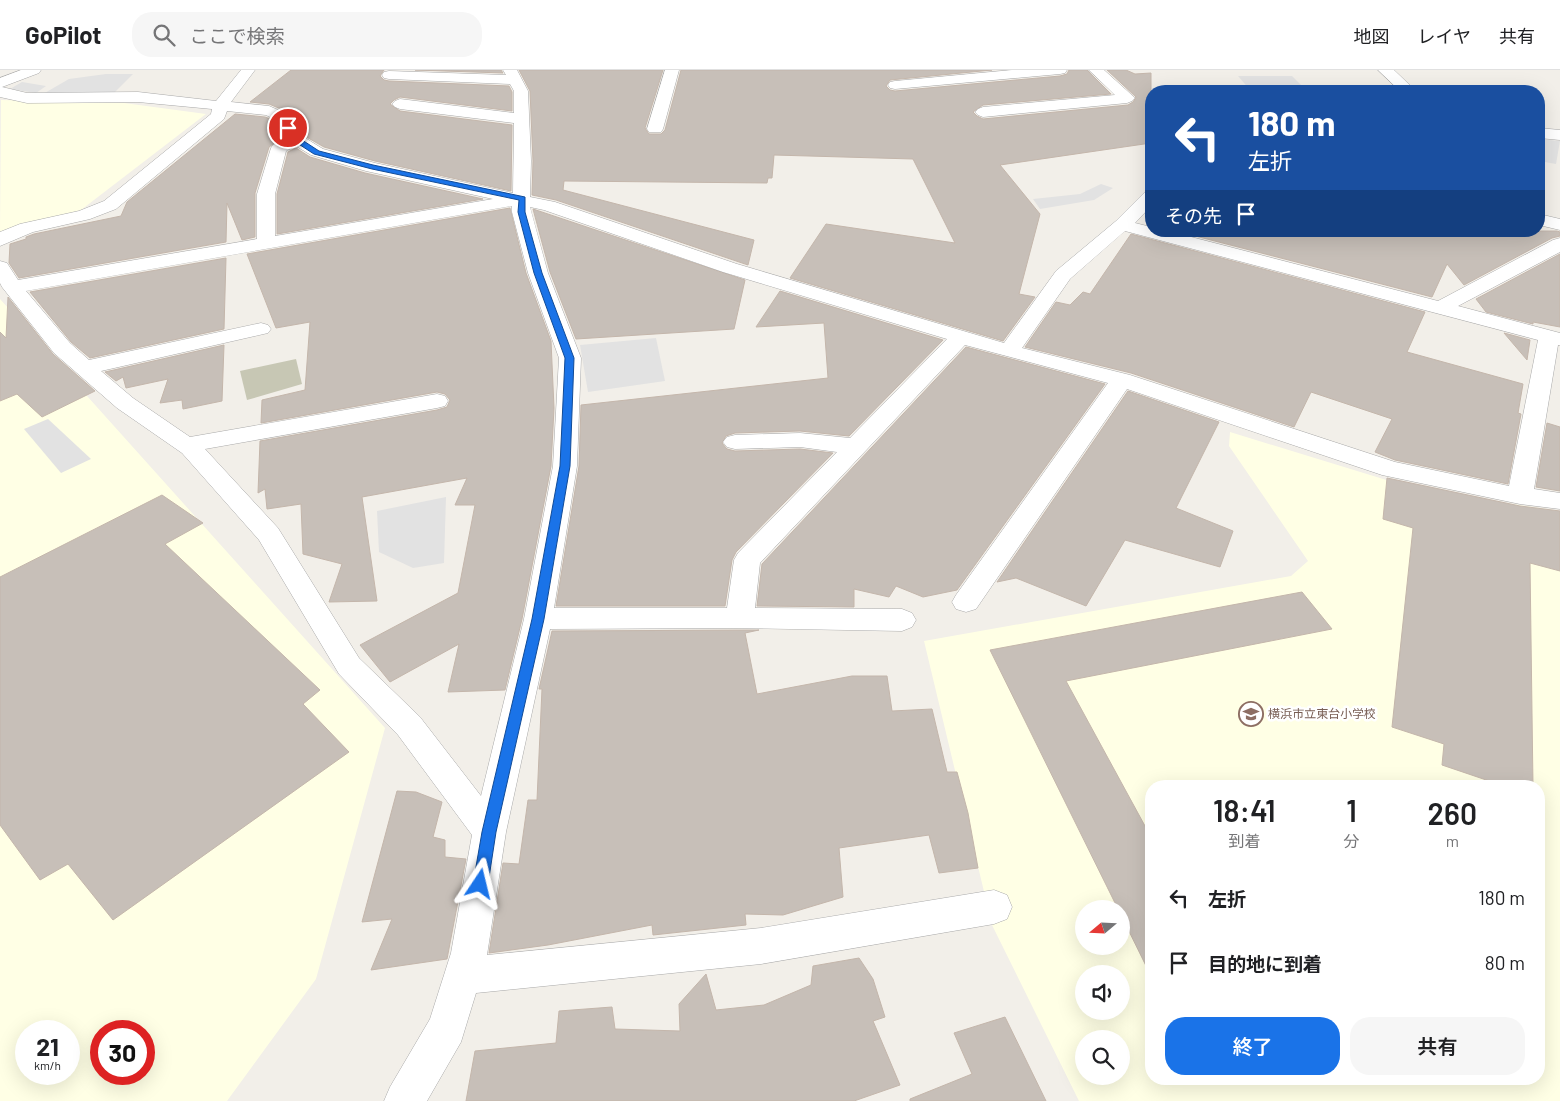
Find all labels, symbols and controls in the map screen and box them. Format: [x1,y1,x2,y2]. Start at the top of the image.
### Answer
search box [132,12,482,57]
text: GoPilot [25,20,102,49]
icon: search [150,21,178,49]
text: ここで検索 [190,24,285,47]
text: 地図 [1354,25,1390,47]
text: レイヤ [1418,25,1471,47]
text: 共有 [1499,25,1535,47]
text: 180 m [1248,101,1336,143]
icon: left [1165,105,1230,170]
pin [267,107,309,149]
icon: arrive [274,114,302,142]
text: 左折 [1248,147,1292,173]
icon: arrive [1232,200,1260,228]
text: その先 [1165,204,1222,227]
school or university icon: 横浜市立東台小学校 [1238,701,1264,727]
place label: 横浜市立東台小学校 [1268,706,1376,720]
text: 18:41 [1213,792,1276,828]
text: 1 [1346,792,1357,828]
text: 260 [1428,795,1477,831]
text: 到着 [1228,831,1260,850]
text: 分 [1344,831,1360,850]
text: m [1446,831,1459,850]
position arrow [453,857,505,909]
icon: left [1165,884,1193,912]
text: 180 m [1478,886,1525,909]
text: 左折 [1208,887,1246,910]
north arrow [1075,900,1130,955]
map controls [1075,900,1130,1085]
icon: arrive [1165,949,1193,977]
text: 80 m [1485,951,1525,974]
text: 目的地に到着 [1208,952,1322,975]
button: sound [1075,965,1130,1020]
button: 終了 [1165,1017,1340,1075]
button: 共有 [1350,1017,1525,1075]
speed limit sign: 30 [90,1020,155,1085]
button: search [1075,1030,1130,1085]
text: 21 [36,1031,59,1061]
text: km/h [34,1058,61,1072]

